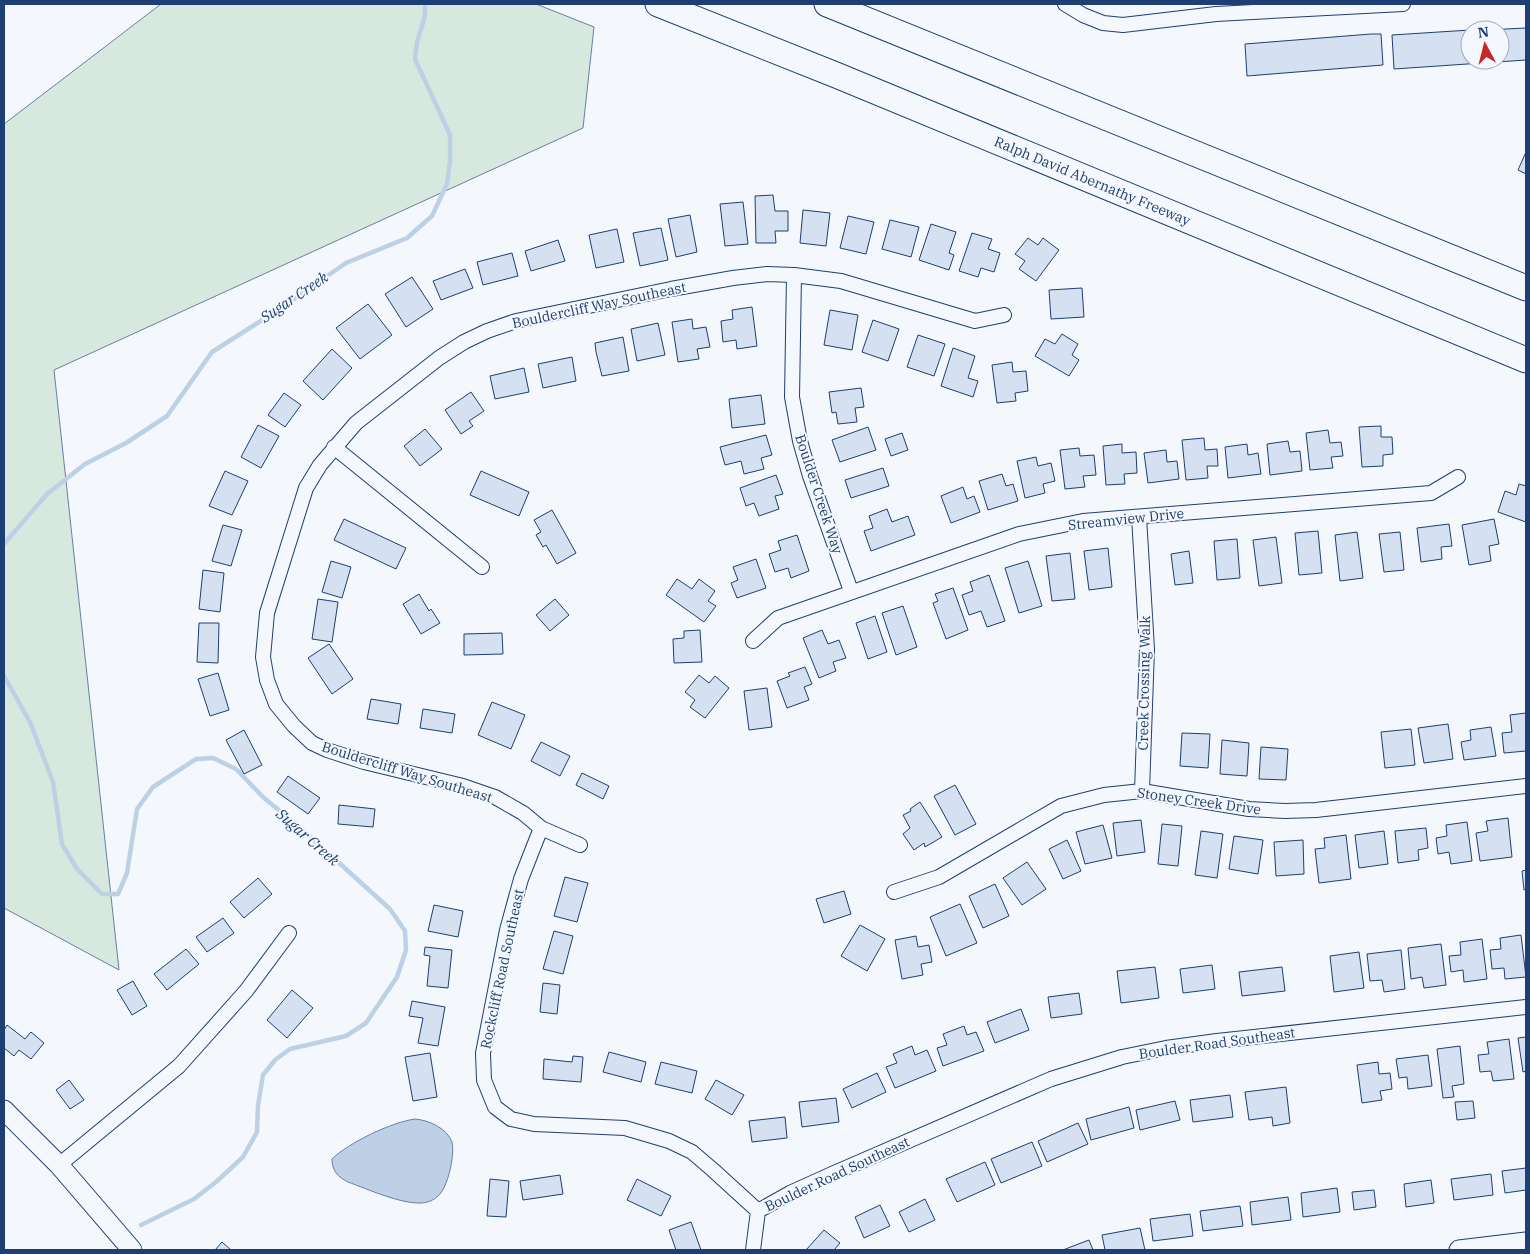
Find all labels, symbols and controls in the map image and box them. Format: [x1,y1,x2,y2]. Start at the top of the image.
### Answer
north arrow [1460,20,1510,70]
text: N [1477,22,1490,42]
street label: Ralph David Abernathy Freeway [991,132,1194,230]
water label: Sugar Creek [256,267,332,327]
street label: Bouldercliff Way Southeast [510,278,688,332]
street label: Boulder Creek Way [791,432,847,557]
street label: Streamview Drive [1067,504,1185,534]
street label: Creek Crossing Walk [1134,615,1154,751]
street label: Bouldercliff Way Southeast [320,737,495,807]
street label: Stoney Creek Drive [1136,783,1262,819]
water label: Sugar Creek [272,804,344,870]
street label: Rockcliff Road Southeast [476,887,528,1051]
street label: Boulder Road Southeast [1138,1023,1296,1063]
street label: Boulder Road Southeast [762,1133,912,1215]

